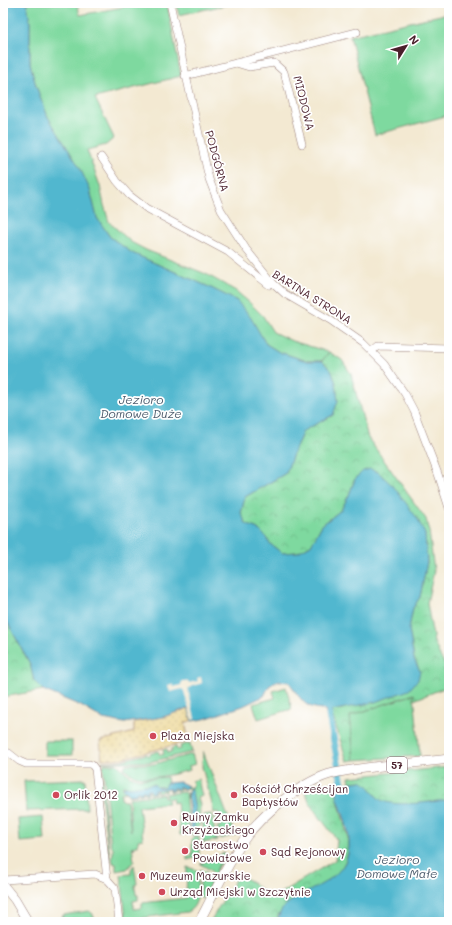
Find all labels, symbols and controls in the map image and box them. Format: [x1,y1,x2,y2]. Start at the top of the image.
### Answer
north arrow [386,26,426,66]
text: N [406,32,423,48]
street label: MIODOWA [290,74,319,132]
street label: PODGÓRNA [202,129,233,193]
street label: BARTNA STRONA [270,266,355,327]
water label: Jezioro Domowe Duże [100,391,182,421]
place label: Plaża Miejska [161,728,235,743]
marker: Plaża Miejska [148,731,158,741]
road number: 57 [387,757,407,773]
place label: Kościół Chrześcijan Baptystów [242,781,348,809]
place label: Orlik 2012 [64,787,118,802]
marker: Orlik 2012 [51,790,61,800]
marker: Kościół Chrześcijan Baptystów [229,790,239,800]
place label: Ruiny Zamku Krzyżackiego [182,809,255,837]
marker: Ruiny Zamku Krzyżackiego [169,818,179,828]
place label: Starostwo Powiatowe [193,837,252,865]
place label: Sąd Rejonowy [271,844,346,859]
marker: Starostwo Powiatowe [180,846,190,856]
marker: Sąd Rejonowy [258,847,268,857]
water label: Jezioro Domowe Małe [357,851,437,881]
place label: Muzeum Mazurskie [150,868,251,883]
marker: Muzeum Mazurskie [137,871,147,881]
place label: Urząd Miejski w Szczytnie [170,884,311,899]
marker: Urząd Miejski w Szczytnie [157,887,167,897]

